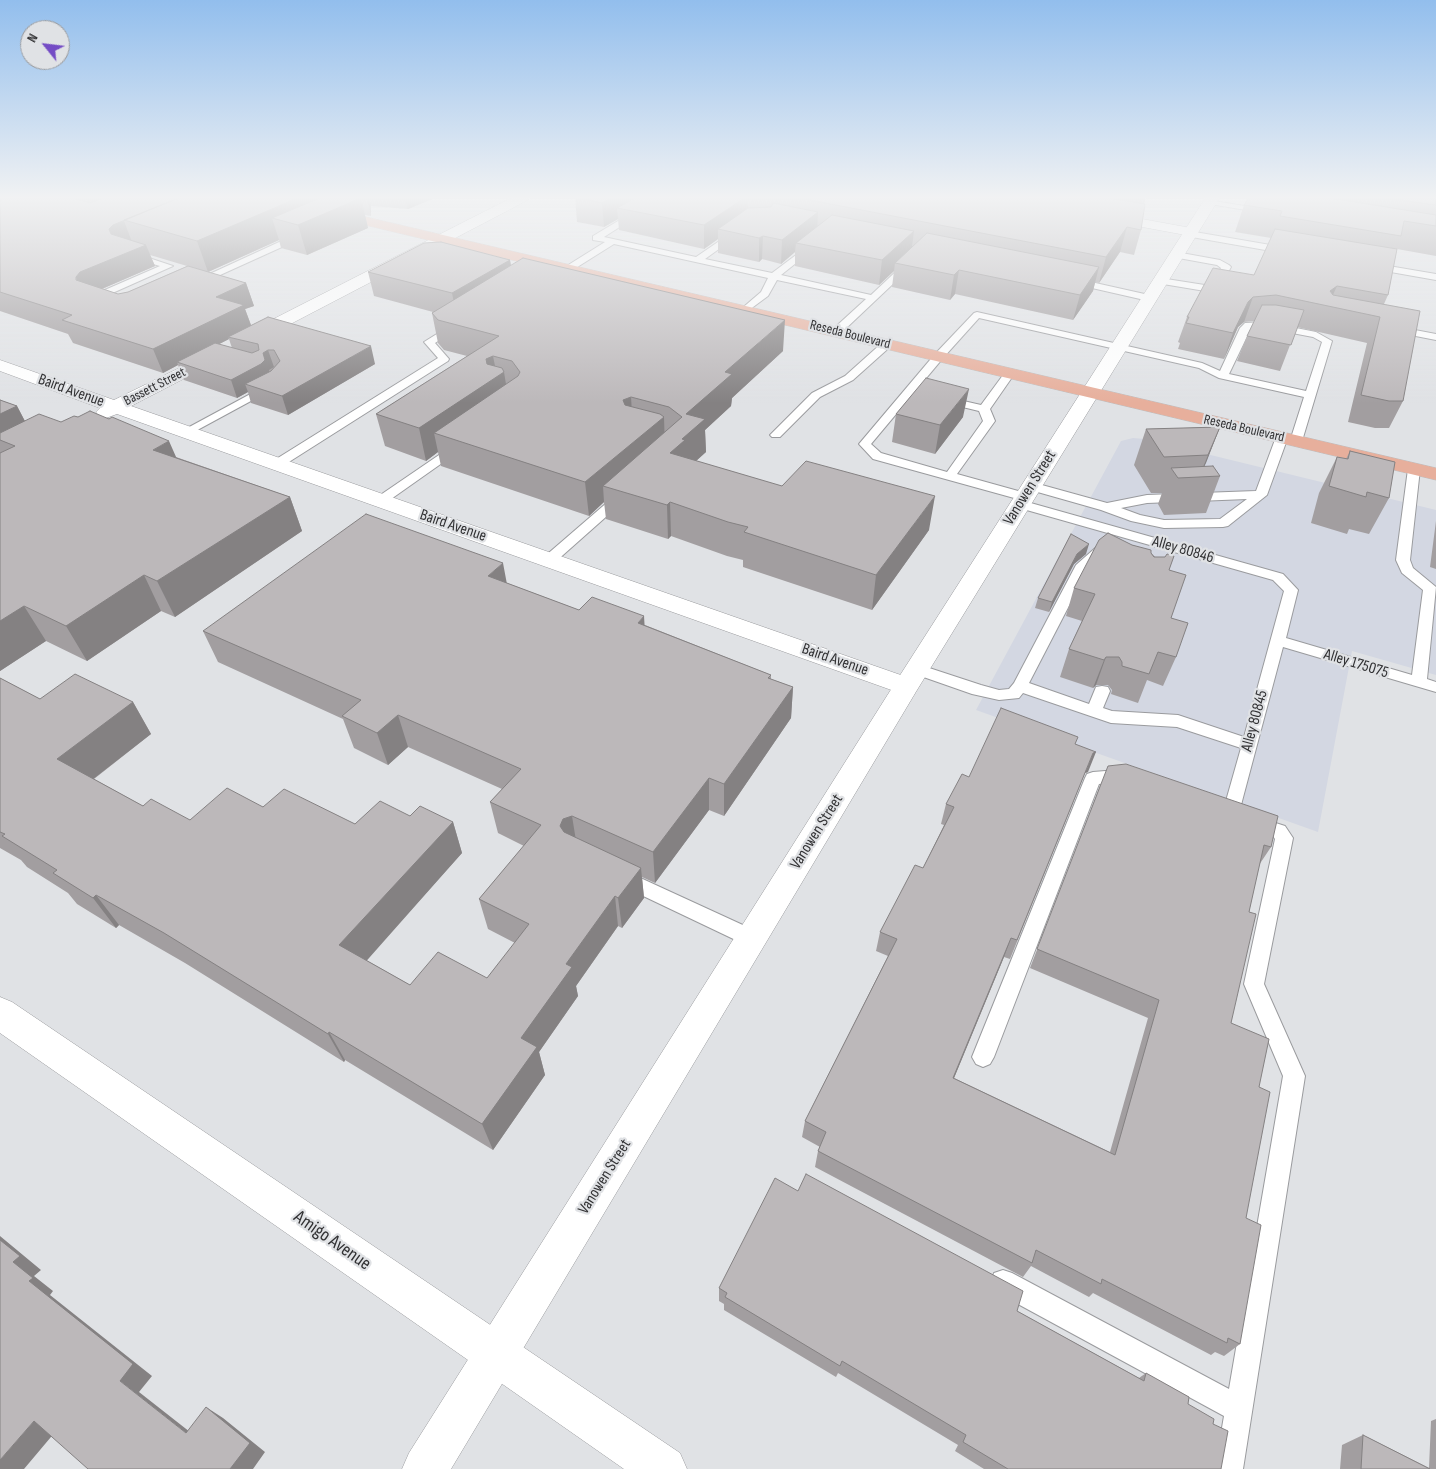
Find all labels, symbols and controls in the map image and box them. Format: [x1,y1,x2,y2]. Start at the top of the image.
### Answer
north arrow [20,20,70,70]
text: N [23,31,42,45]
street label: Reseda Boulevard [808,317,892,353]
street label: Bassett Street [121,364,189,410]
street label: Baird Avenue [35,370,107,412]
street label: Reseda Boulevard [1202,412,1286,446]
street label: Vanowen Street [999,447,1061,529]
street label: Baird Avenue [417,506,489,546]
street label: Alley 80846 [1150,532,1216,568]
street label: Baird Avenue [799,640,871,680]
street label: Alley 175075 [1321,645,1391,683]
street label: Alley 80845 [1238,688,1272,754]
street label: Vanowen Street [786,791,848,873]
street label: Vanowen Street [574,1136,636,1218]
street label: Amigo Avenue [289,1206,375,1276]

